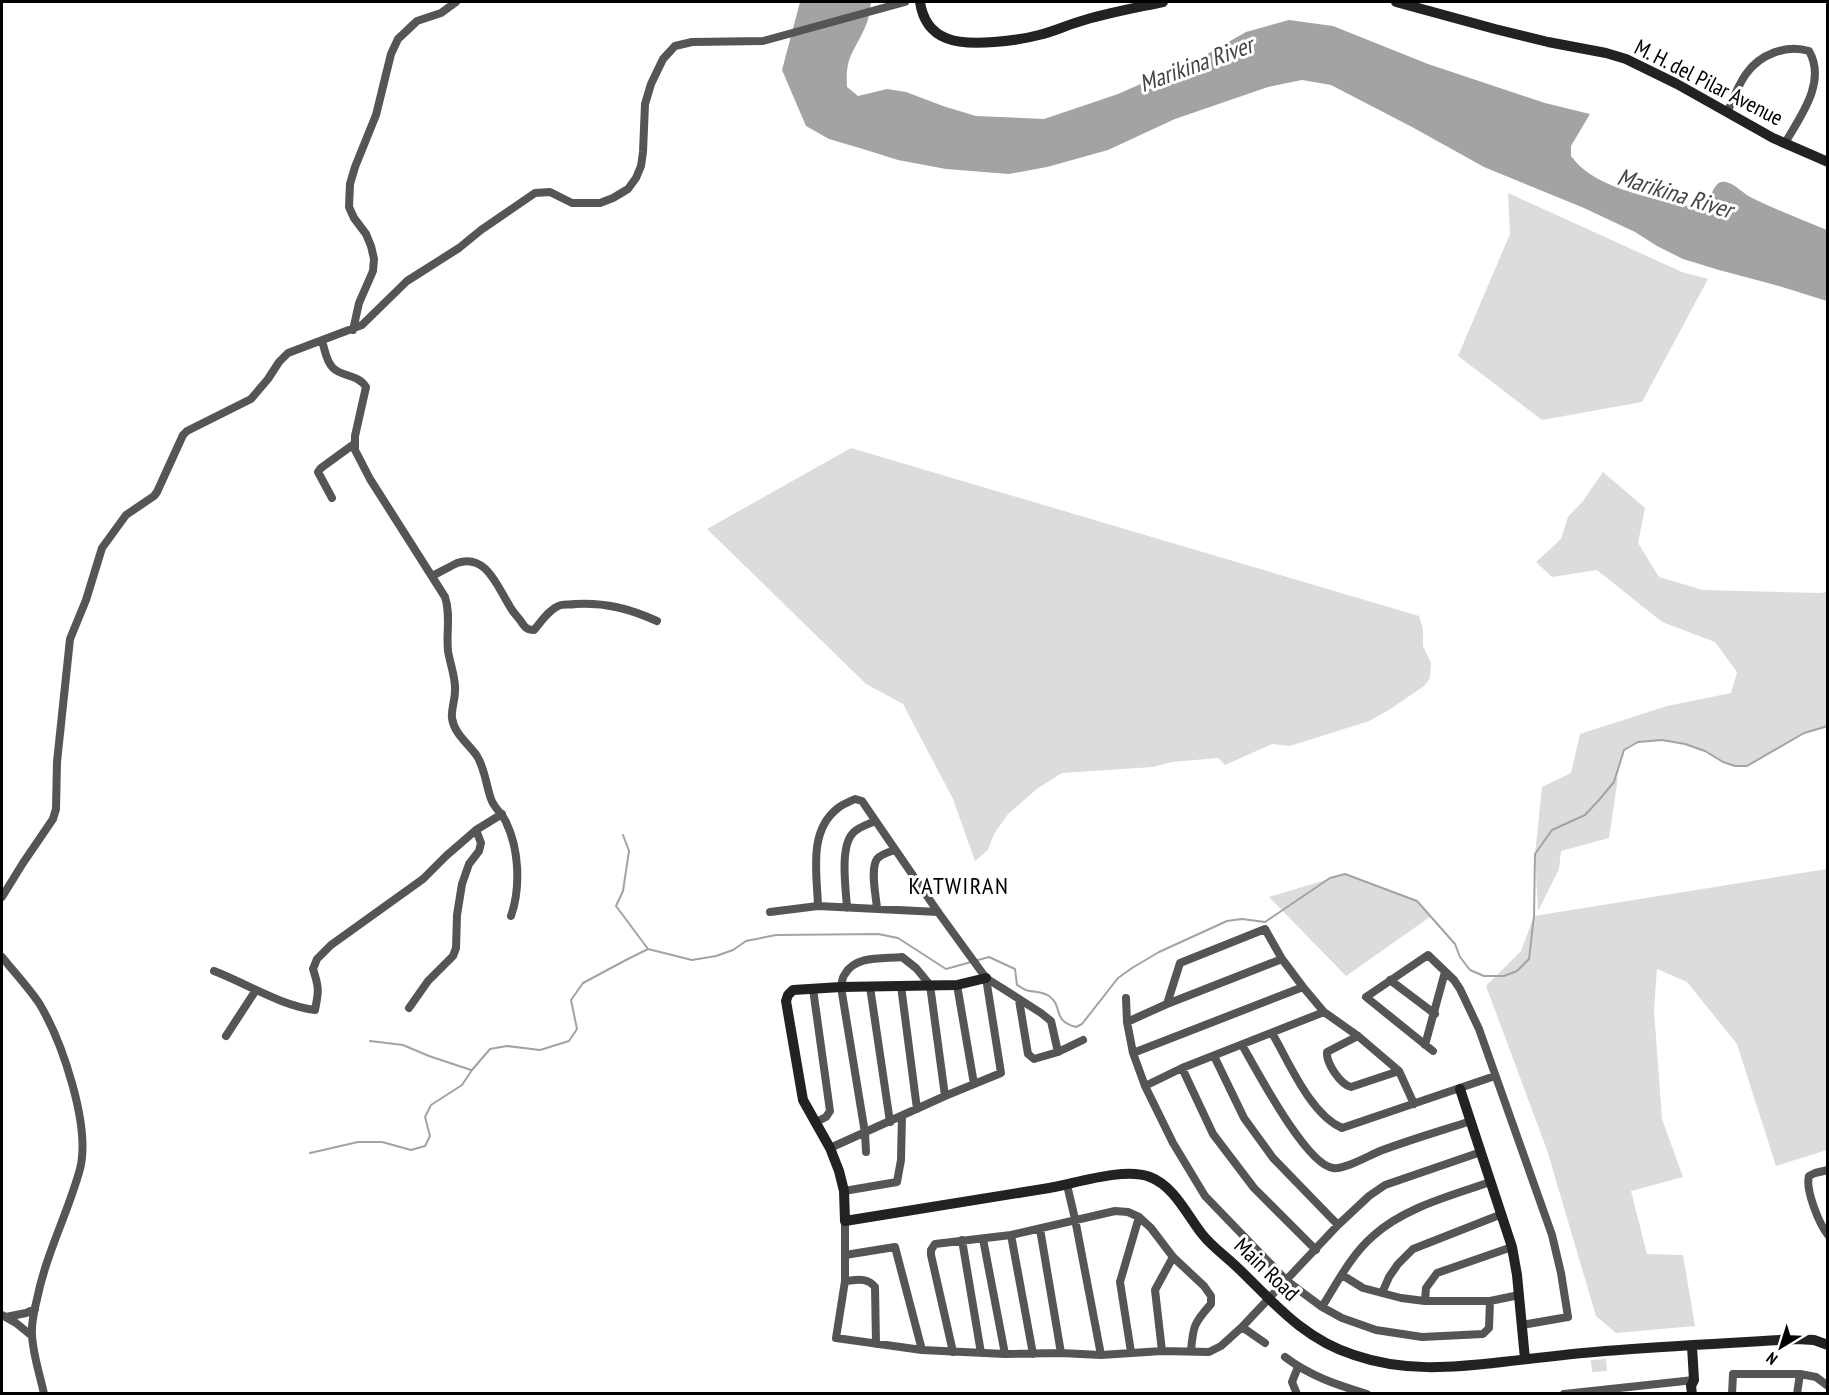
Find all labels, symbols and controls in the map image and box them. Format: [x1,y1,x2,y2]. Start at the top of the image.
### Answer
water label: Marikina River [1135,28,1260,99]
street label: M. H. del Pilar Avenue [1630,33,1788,131]
water label: Marikina River [1614,161,1740,226]
district label: KATWIRAN [909,870,1009,901]
street label: Main Road [1229,1231,1305,1307]
north arrow [1751,1317,1811,1377]
text: N [1762,1348,1781,1369]

